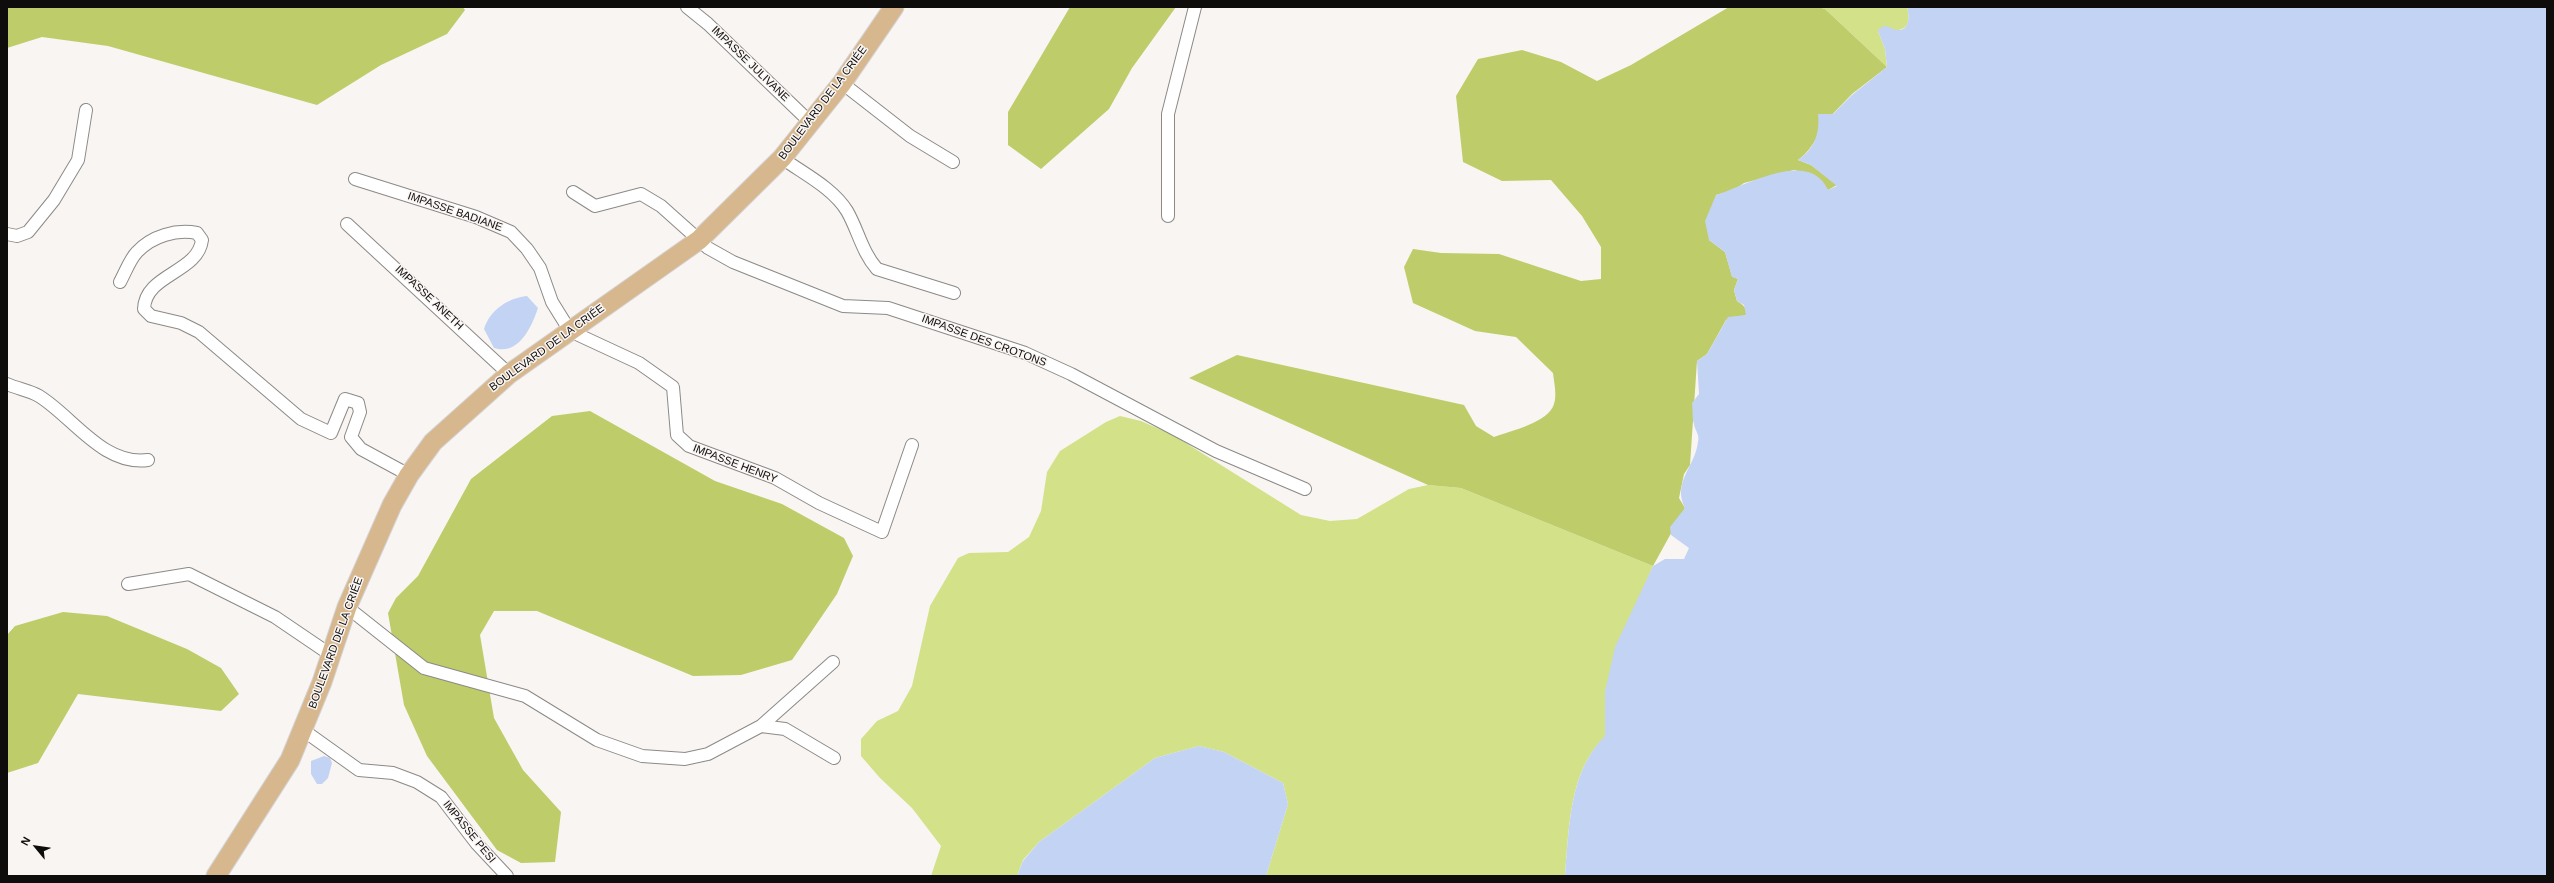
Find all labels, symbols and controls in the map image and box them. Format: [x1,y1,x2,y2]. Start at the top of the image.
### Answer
street label: IMPASSE JULIVANE [708,24,792,104]
street label: BOULEVARD DE LA CRIÉE [776,44,870,162]
street label: IMPASSE BADIANE [406,190,504,234]
street label: IMPASSE ANETH [392,263,466,333]
street label: BOULEVARD DE LA CRIÉE [487,302,607,394]
street label: IMPASSE DES CROTONS [920,312,1048,370]
street label: IMPASSE HENRY [691,442,779,486]
street label: BOULEVARD DE LA CRIÉE [306,576,366,710]
street label: IMPASSE PESI [440,798,498,866]
north arrow [16,827,56,867]
text: N [18,835,33,848]

